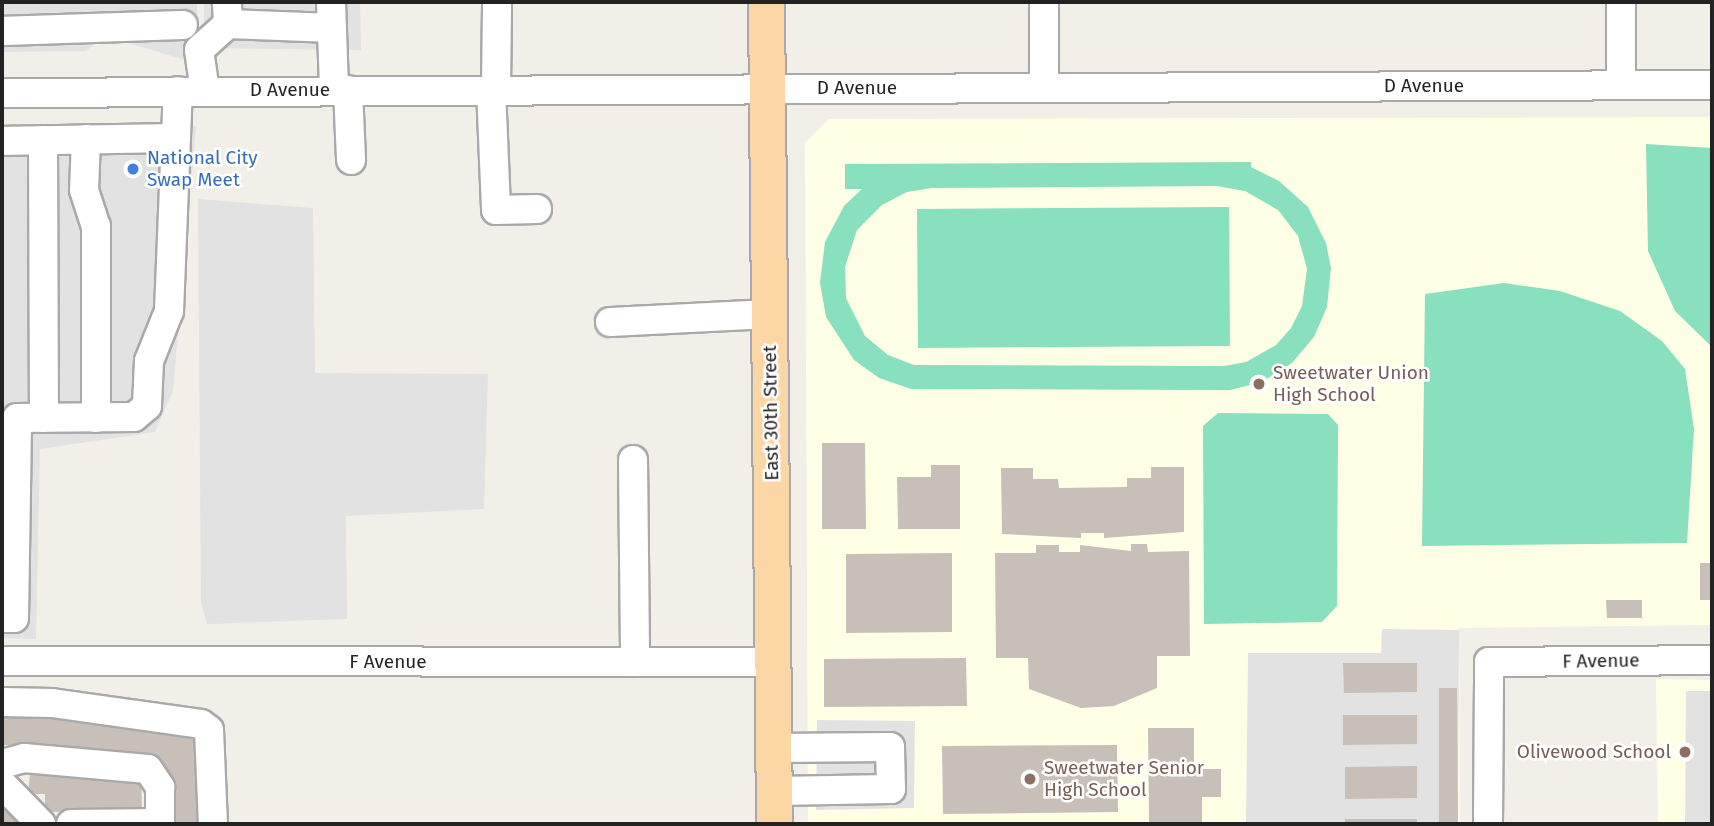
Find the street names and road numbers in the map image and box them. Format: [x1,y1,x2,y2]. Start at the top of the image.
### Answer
street label: D Avenue [1384,75,1464,97]
street label: D Avenue [817,77,897,99]
street label: D Avenue [250,79,330,101]
street label: East 30th Street [758,345,784,481]
street label: F Avenue [1562,649,1640,673]
street label: F Avenue [349,651,427,673]

